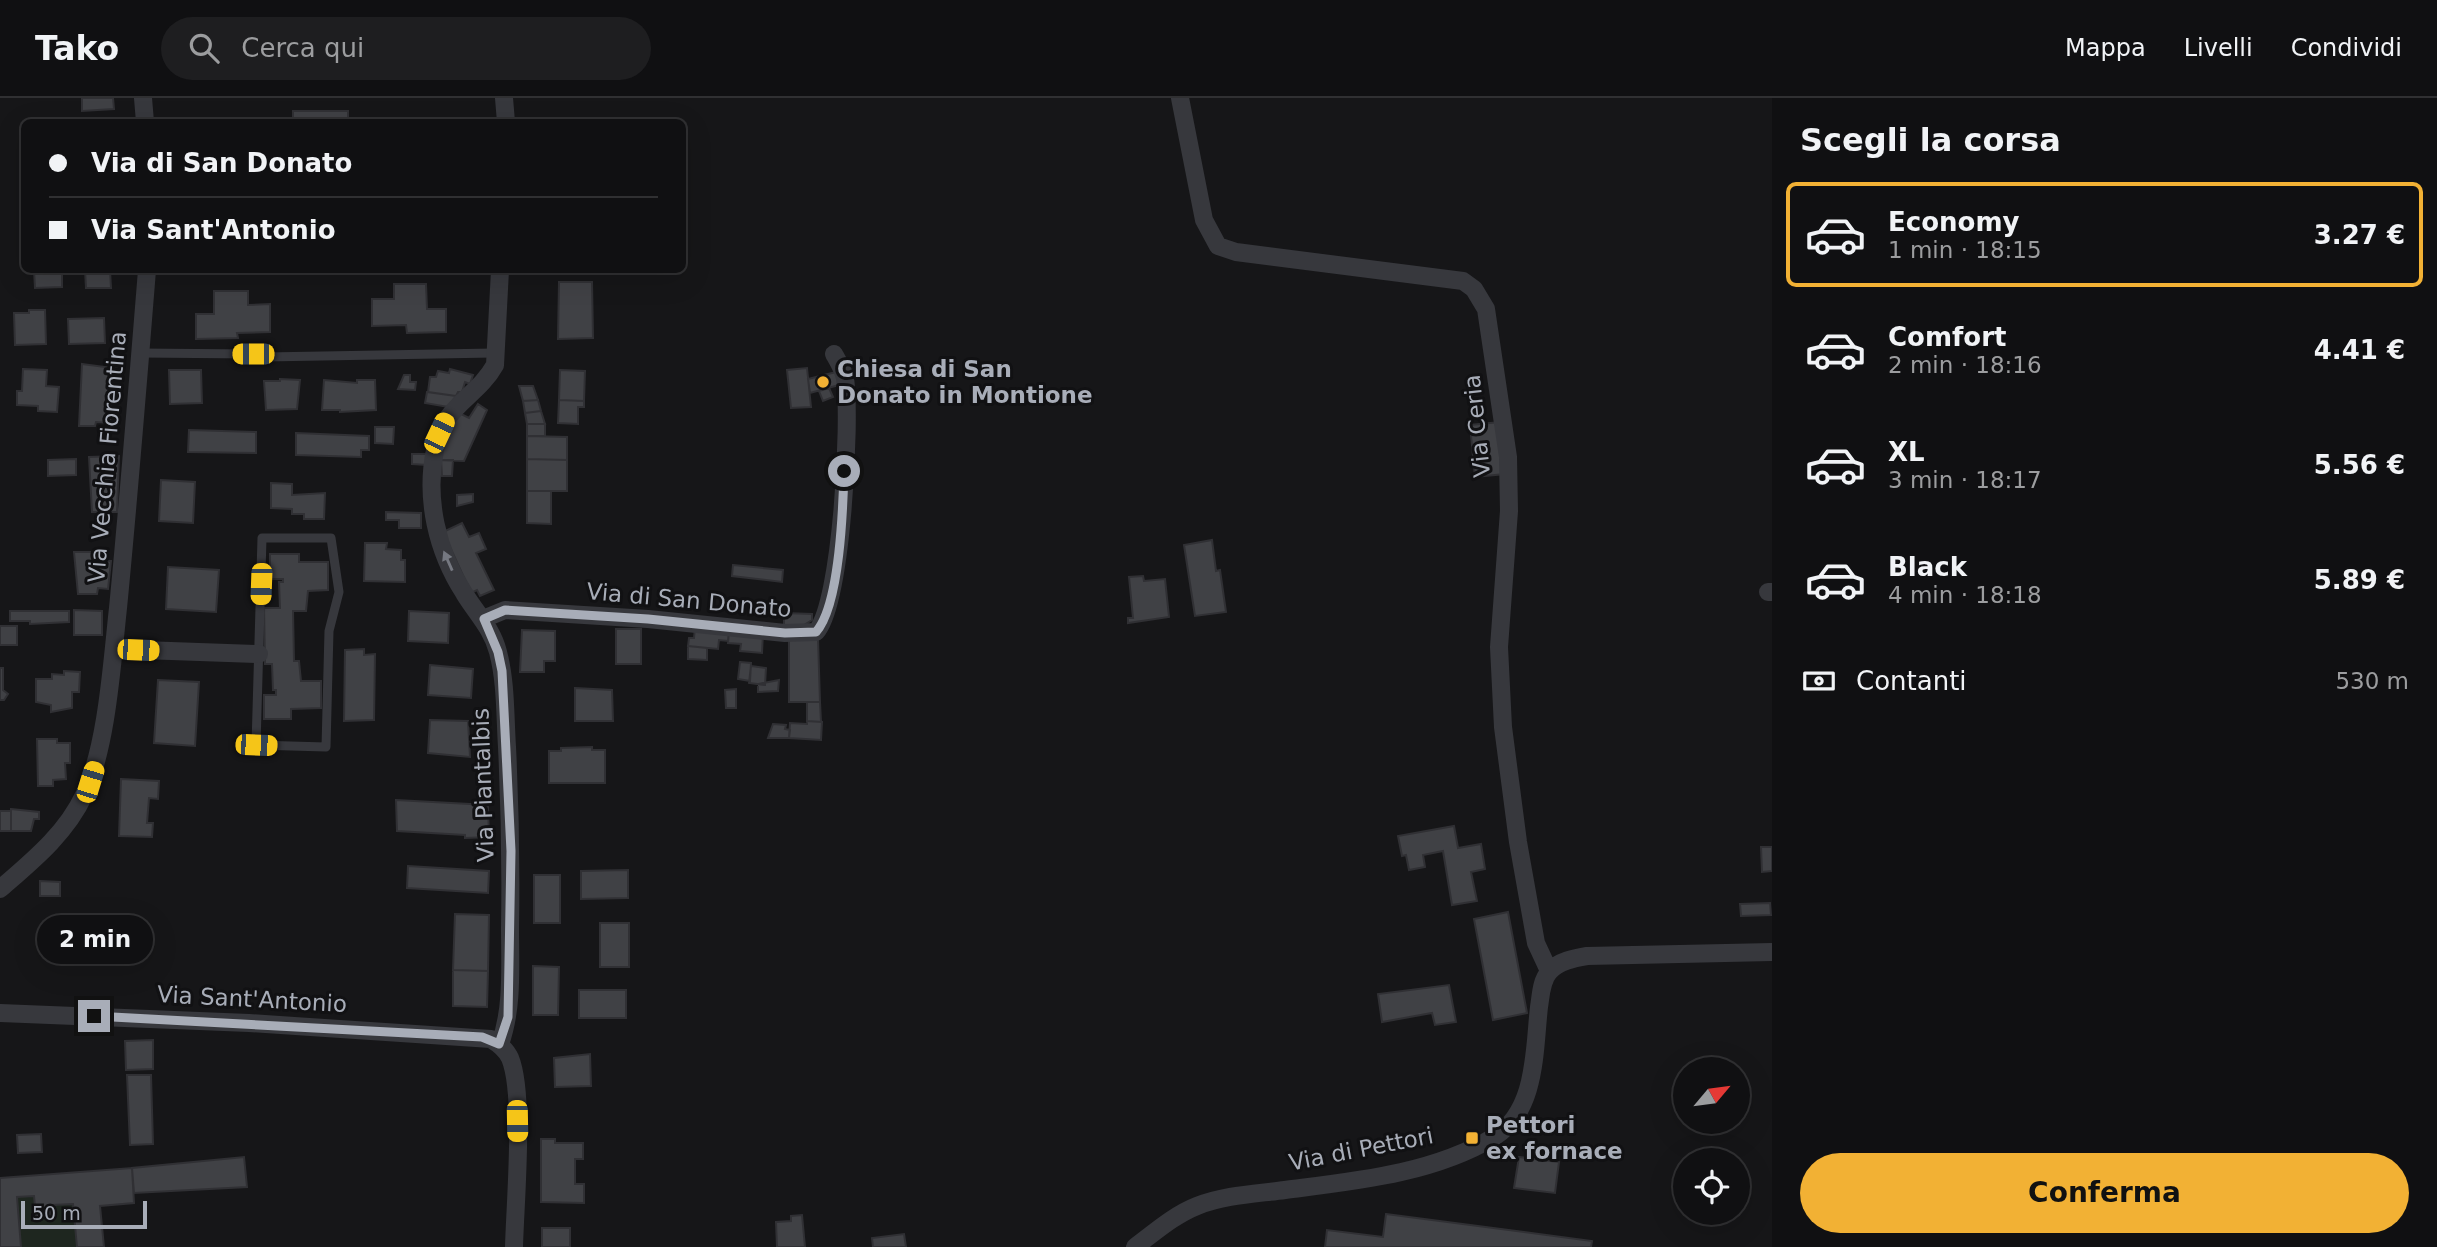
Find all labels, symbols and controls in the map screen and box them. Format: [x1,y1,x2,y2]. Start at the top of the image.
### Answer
search box [161,17,651,80]
text: Tako [35,29,119,68]
icon: search [185,29,223,67]
text: Cerca qui [241,33,364,63]
text: Mappa [2065,34,2146,62]
text: Livelli [2184,34,2253,62]
text: Condividi [2291,34,2402,62]
text: Scegli la corsa [1800,121,2061,159]
text: Via di San Donato [91,148,352,178]
icon: car [1804,203,1867,266]
text: Economy [1888,207,2019,237]
text: Via Sant'Antonio [91,215,336,245]
text: 3.27 € [2314,220,2405,250]
text: 1 min · 18:15 [1888,237,2042,263]
icon: car [1804,318,1867,381]
text: Comfort [1888,322,2006,352]
street label: Via Vecchia Fiorentina [83,330,131,584]
text: 4.41 € [2314,335,2405,365]
car [233,344,275,365]
text: 2 min · 18:16 [1888,352,2042,378]
place label: Chiesa di San Donato in Montione [837,356,1093,408]
street label: Via Ceria [1459,373,1495,479]
marker: Chiesa di San Donato in Montione [815,374,831,390]
car [421,410,458,456]
icon: car [1804,433,1867,496]
text: XL [1888,437,1925,467]
text: 5.56 € [2314,450,2405,480]
route start [828,455,860,487]
text: 3 min · 18:17 [1888,467,2042,493]
icon: car [1804,548,1867,611]
one-way arrow [442,551,453,572]
text: Black [1888,552,1967,582]
car [250,563,273,605]
text: 5.89 € [2314,565,2405,595]
street label: Via di San Donato [586,578,792,622]
text: 4 min · 18:18 [1888,582,2042,608]
car [117,639,160,661]
icon: cash [1800,662,1838,700]
text: Contanti [1856,666,1967,696]
text: 530 m [2335,668,2409,694]
street label: Via Piantalbis [467,708,499,862]
car [235,734,278,756]
car [74,759,107,805]
callout: 2 min [36,914,152,964]
text: 2 min [59,926,131,952]
street label: Via Sant'Antonio [156,981,348,1017]
route end [78,1000,110,1032]
north arrow [1673,1057,1750,1134]
map controls [1673,1057,1750,1225]
car [507,1100,528,1142]
place label: Pettori ex fornace [1486,1112,1623,1164]
street label: Via di Pettori [1287,1122,1435,1176]
marker: Pettori ex fornace [1464,1130,1480,1146]
button: locate [1673,1148,1750,1225]
button: Conferma [1800,1153,2409,1233]
scale bar [21,1198,147,1230]
text: 50 m [32,1202,81,1224]

